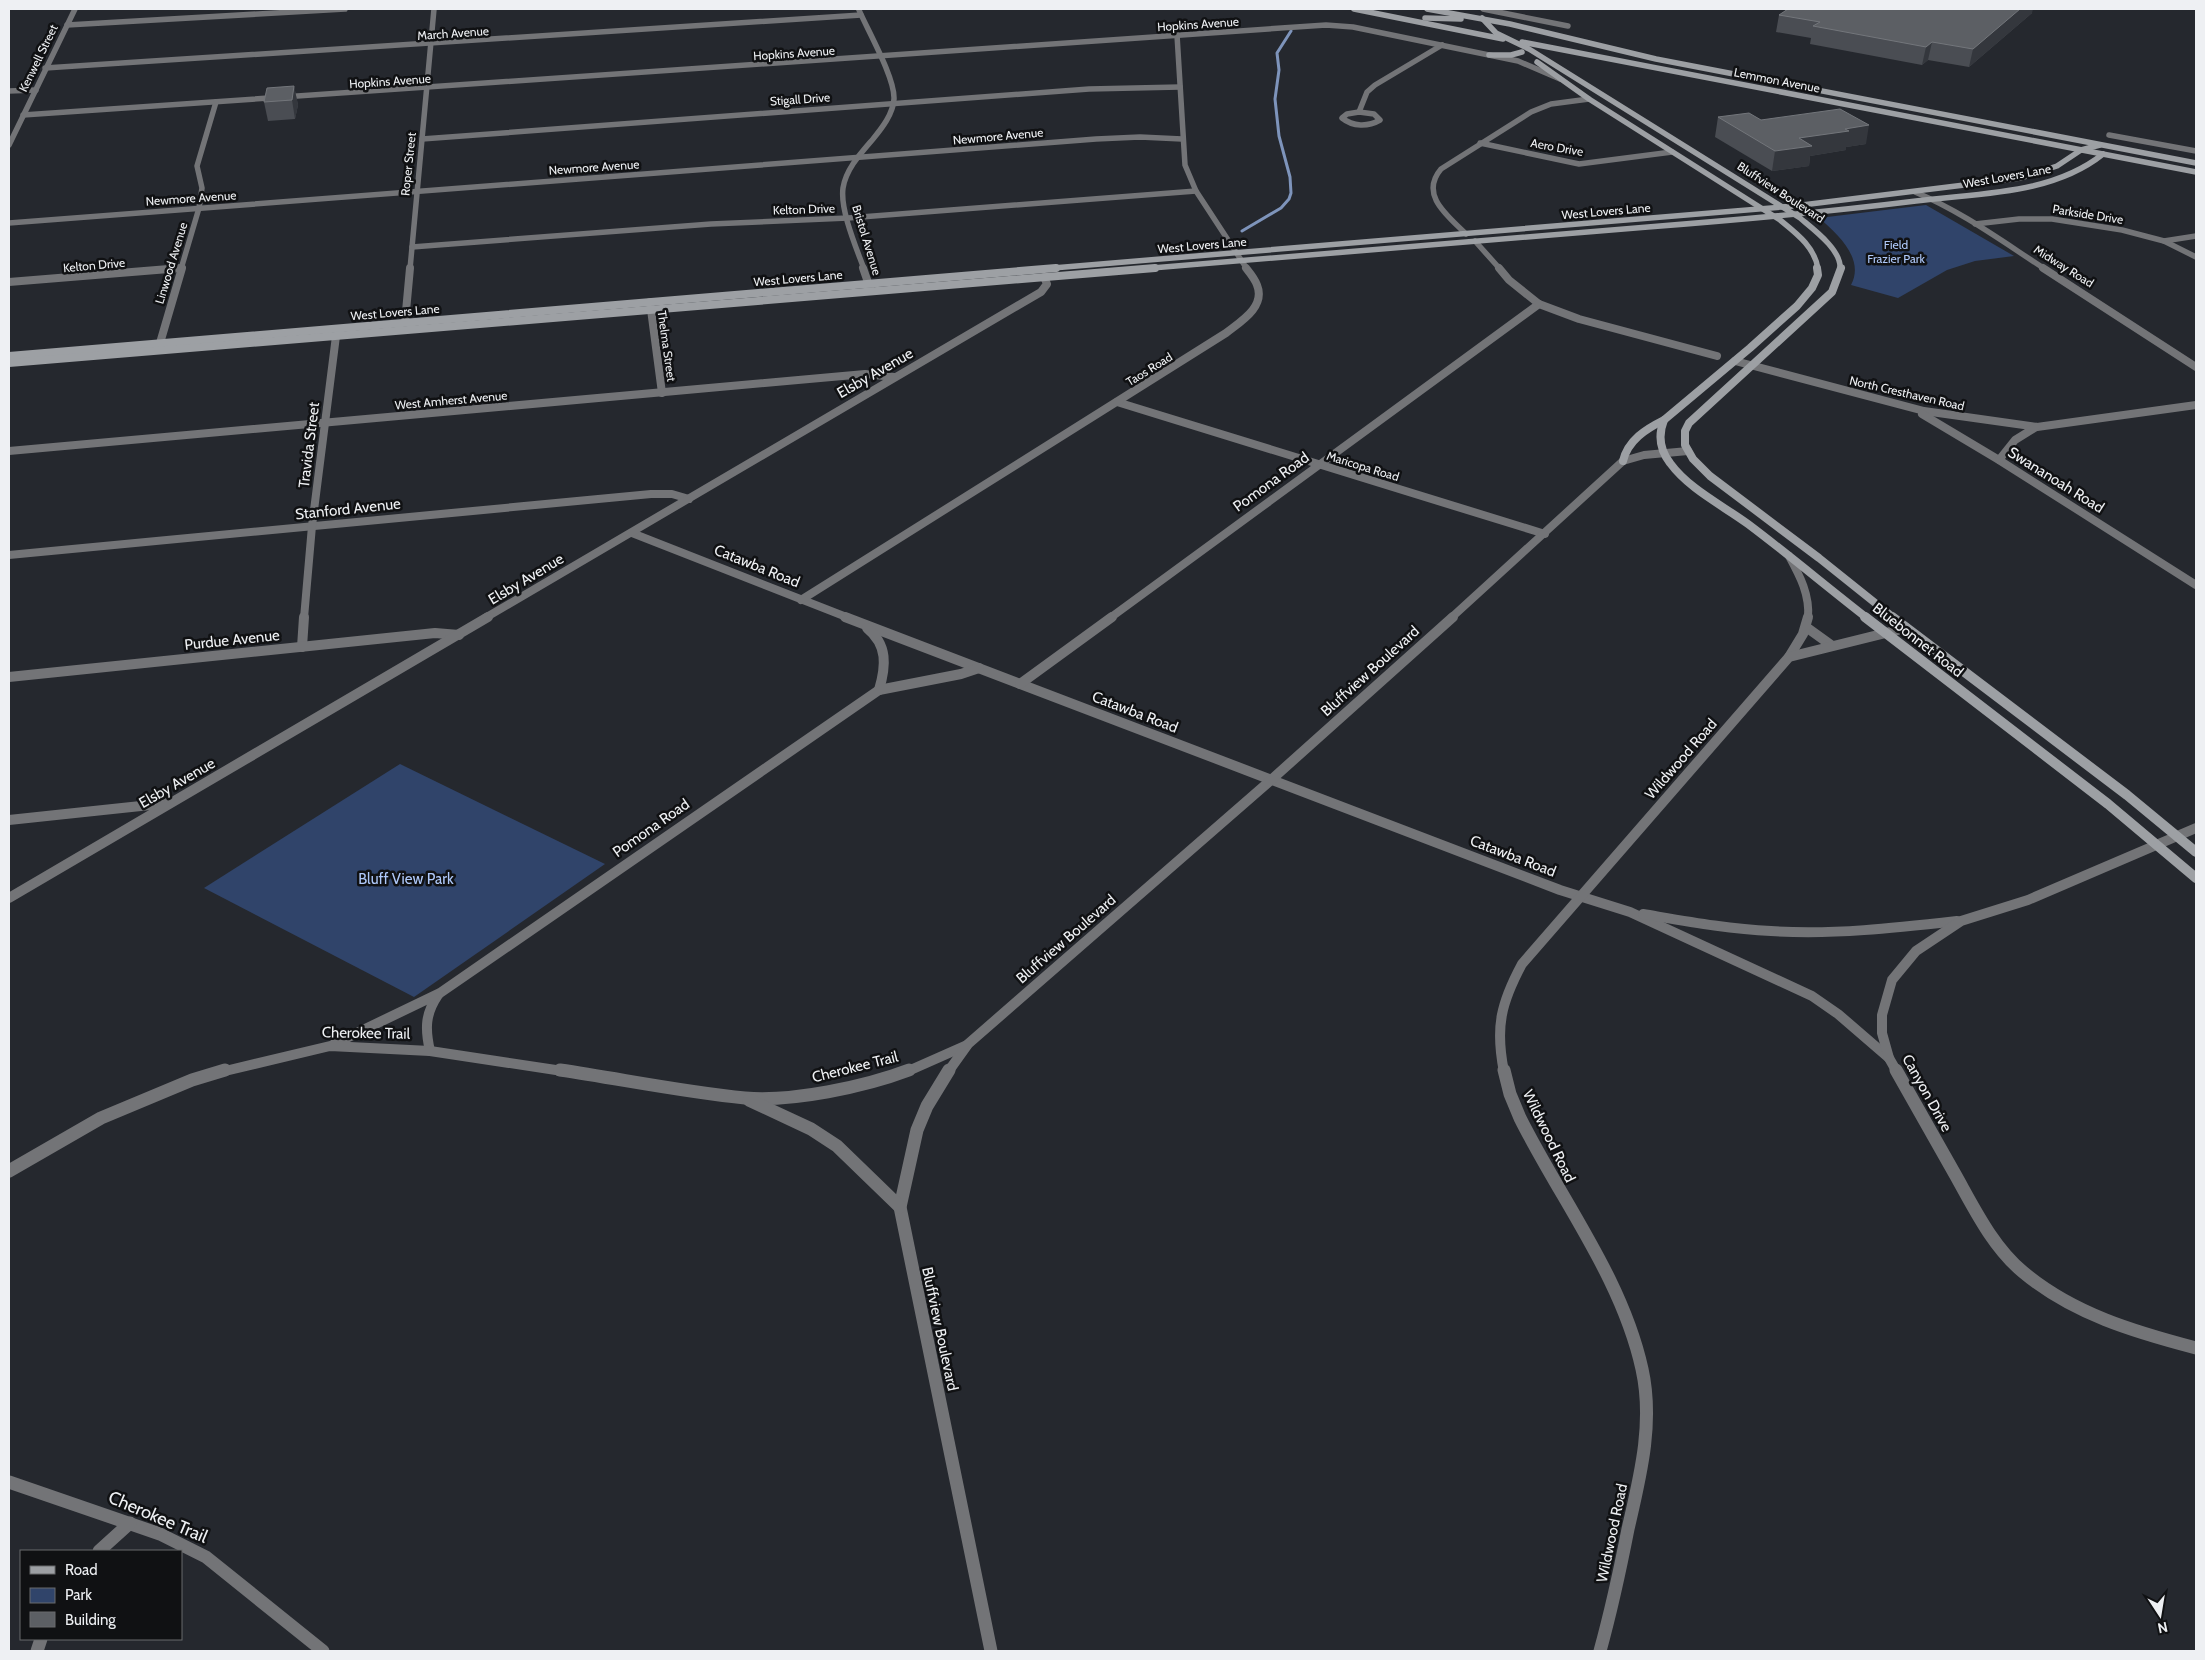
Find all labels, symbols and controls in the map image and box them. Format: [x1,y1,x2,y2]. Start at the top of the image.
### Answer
street label: Hopkins Avenue [1157,14,1239,34]
street label: Kenwell Street [15,22,61,94]
street label: March Avenue [417,23,489,43]
street label: Hopkins Avenue [753,43,835,63]
street label: Lemmon Avenue [1733,64,1821,96]
street label: Hopkins Avenue [349,71,431,91]
street label: Stigall Drive [769,89,831,109]
street label: Newmore Avenue [952,125,1044,147]
street label: Roper Street [397,132,419,196]
street label: Aero Drive [1529,135,1585,159]
street label: Newmore Avenue [548,156,640,178]
street label: Bluffview Boulevard [1735,158,1827,226]
street label: West Lovers Lane [1962,161,2052,191]
street label: Newmore Avenue [145,187,237,209]
street label: Kelton Drive [773,200,835,218]
street label: West Lovers Lane [1561,200,1651,222]
street label: Parkside Drive [2051,201,2125,227]
street label: Bristol Avenue [849,203,885,277]
street label: Linwood Avenue [151,220,191,306]
street label: West Lovers Lane [1157,234,1247,256]
park label: Field Frazier Park [1867,237,1925,266]
street label: Midway Road [2031,242,2097,290]
street label: Kelton Drive [62,255,126,275]
street label: West Lovers Lane [753,267,843,289]
street label: West Lovers Lane [350,301,440,323]
street label: Thelma Street [655,309,679,383]
street label: Elsby Avenue [834,344,916,402]
street label: Taos Road [1123,349,1175,389]
street label: North Cresthaven Road [1848,372,1966,414]
street label: West Amherst Avenue [394,388,508,412]
street label: Travida Street [295,401,323,489]
street label: Swananoah Road [2005,443,2107,517]
street label: Pomona Road [1229,448,1313,516]
street label: Maricopa Road [1325,448,1401,484]
street label: Stanford Avenue [294,494,402,523]
street label: Catawba Road [712,541,802,591]
street label: Elsby Avenue [485,549,567,609]
street label: Bluebonnet Road [1869,599,1967,681]
street label: Bluffview Boulevard [1317,622,1423,720]
street label: Purdue Avenue [183,626,281,654]
street label: Catawba Road [1089,687,1181,737]
street label: Wildwood Road [1641,715,1721,803]
street label: Elsby Avenue [136,754,218,812]
street label: Pomona Road [609,795,693,861]
street label: Catawba Road [1467,831,1559,881]
park label: Bluff View Park [358,870,454,888]
street label: Bluffview Boulevard [1012,891,1120,987]
street label: Cherokee Trail [322,1023,411,1043]
street label: Cherokee Trail [810,1047,900,1086]
street label: Canyon Drive [1898,1051,1956,1135]
street label: Wildwood Road [1519,1087,1579,1185]
street label: Bluffview Boulevard [918,1265,962,1393]
street label: Wildwood Road [1593,1482,1631,1584]
street label: Cherokee Trail [105,1486,212,1548]
legend [20,1550,182,1640]
text: Road [65,1561,98,1579]
text: Park [65,1586,92,1604]
north arrow [2135,1590,2185,1640]
text: Building [65,1611,116,1629]
text: N [2156,1618,2169,1638]

